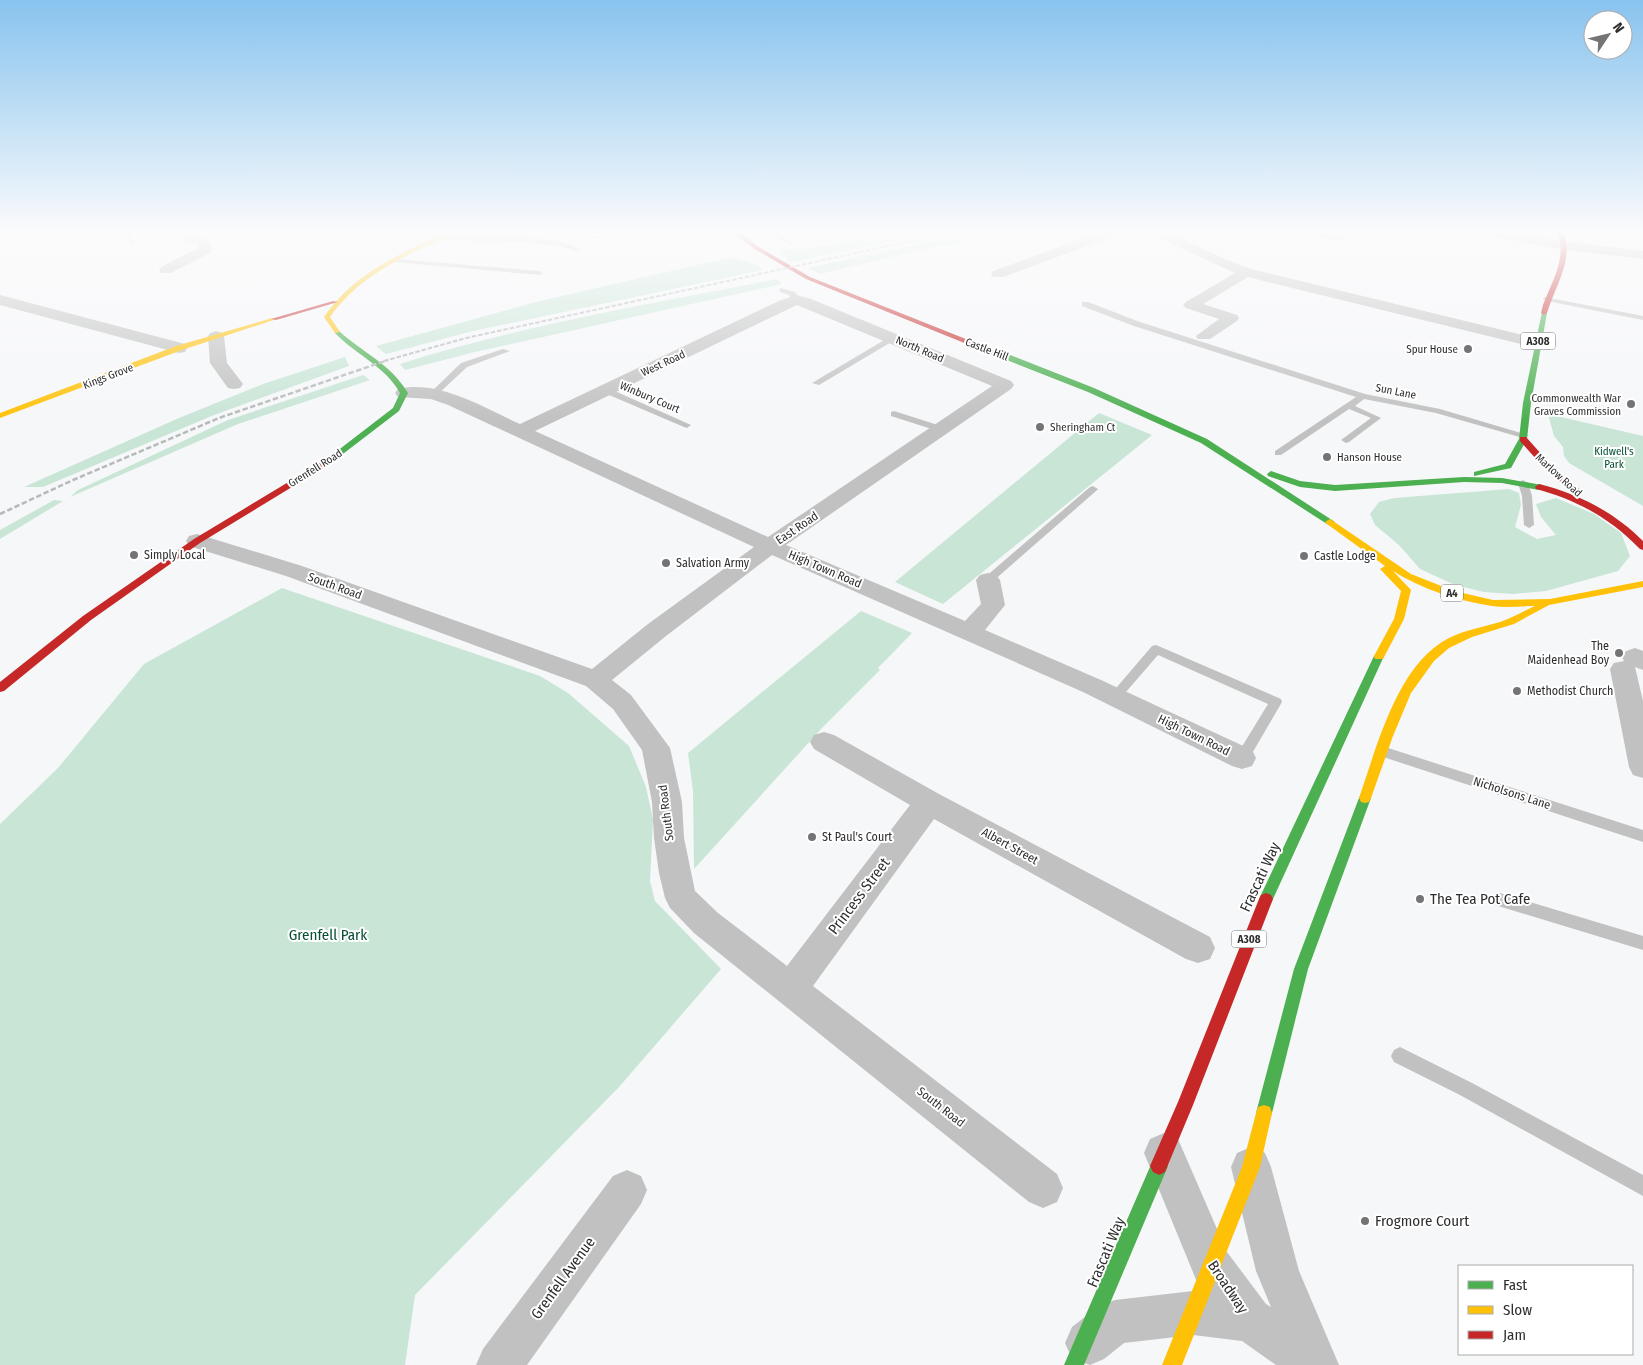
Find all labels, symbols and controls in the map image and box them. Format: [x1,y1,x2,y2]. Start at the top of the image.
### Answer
north arrow [1583,10,1633,60]
text: N [1609,20,1628,36]
road number: A308 [1520,332,1556,350]
street label: North Road [894,333,946,365]
street label: Castle Hill [963,335,1010,364]
place label: Spur House [1406,343,1458,356]
marker: Spur House [1462,343,1474,355]
street label: West Road [639,348,687,379]
street label: Kings Grove [81,361,135,392]
street label: Winbury Court [618,379,682,416]
street label: Sun Lane [1375,381,1417,402]
place label: Commonwealth War Graves Commission [1532,392,1621,418]
marker: Commonwealth War Graves Commission [1625,398,1637,410]
marker: Sheringham Ct [1034,421,1046,433]
place label: Sheringham Ct [1050,421,1116,434]
park label: Kidwell's Park [1594,445,1634,471]
street label: Grenfell Road [286,447,345,490]
marker: Hanson House [1321,451,1333,463]
place label: Hanson House [1337,451,1402,464]
street label: Marlow Road [1533,451,1585,500]
street label: East Road [773,509,821,547]
street label: High Town Road [786,547,864,591]
place label: Simply Local [144,548,205,562]
marker: Simply Local [128,549,140,561]
place label: Castle Lodge [1314,549,1376,563]
marker: Castle Lodge [1298,550,1310,562]
place label: Salvation Army [676,556,750,570]
marker: Salvation Army [660,557,672,569]
street label: South Road [306,570,364,602]
road number: A4 [1441,584,1463,602]
place label: The Maidenhead Boy [1527,639,1610,667]
marker: The Maidenhead Boy [1613,647,1625,659]
place label: Methodist Church [1527,684,1613,698]
marker: Methodist Church [1511,685,1523,697]
street label: High Town Road [1156,712,1232,758]
street label: Nicholsons Lane [1472,774,1552,812]
street label: South Road [656,784,676,842]
street label: Albert Street [979,825,1041,867]
place label: St Paul's Court [822,830,892,844]
marker: St Paul's Court [806,831,818,843]
street label: Frascati Way [1236,839,1284,915]
street label: Princess Street [824,854,894,938]
place label: The Tea Pot Cafe [1430,890,1530,908]
marker: The Tea Pot Cafe [1414,893,1426,905]
park label: Grenfell Park [289,926,367,944]
road number: A308 [1232,931,1266,948]
street label: South Road [914,1084,968,1130]
place label: Frogmore Court [1375,1212,1469,1230]
street label: Frascati Way [1083,1214,1129,1290]
marker: Frogmore Court [1359,1215,1371,1227]
street label: Grenfell Avenue [527,1233,599,1323]
street label: Broadway [1204,1257,1252,1317]
legend [1458,1265,1633,1355]
text: Fast [1503,1276,1527,1294]
text: Slow [1503,1301,1532,1319]
text: Jam [1503,1326,1526,1344]

